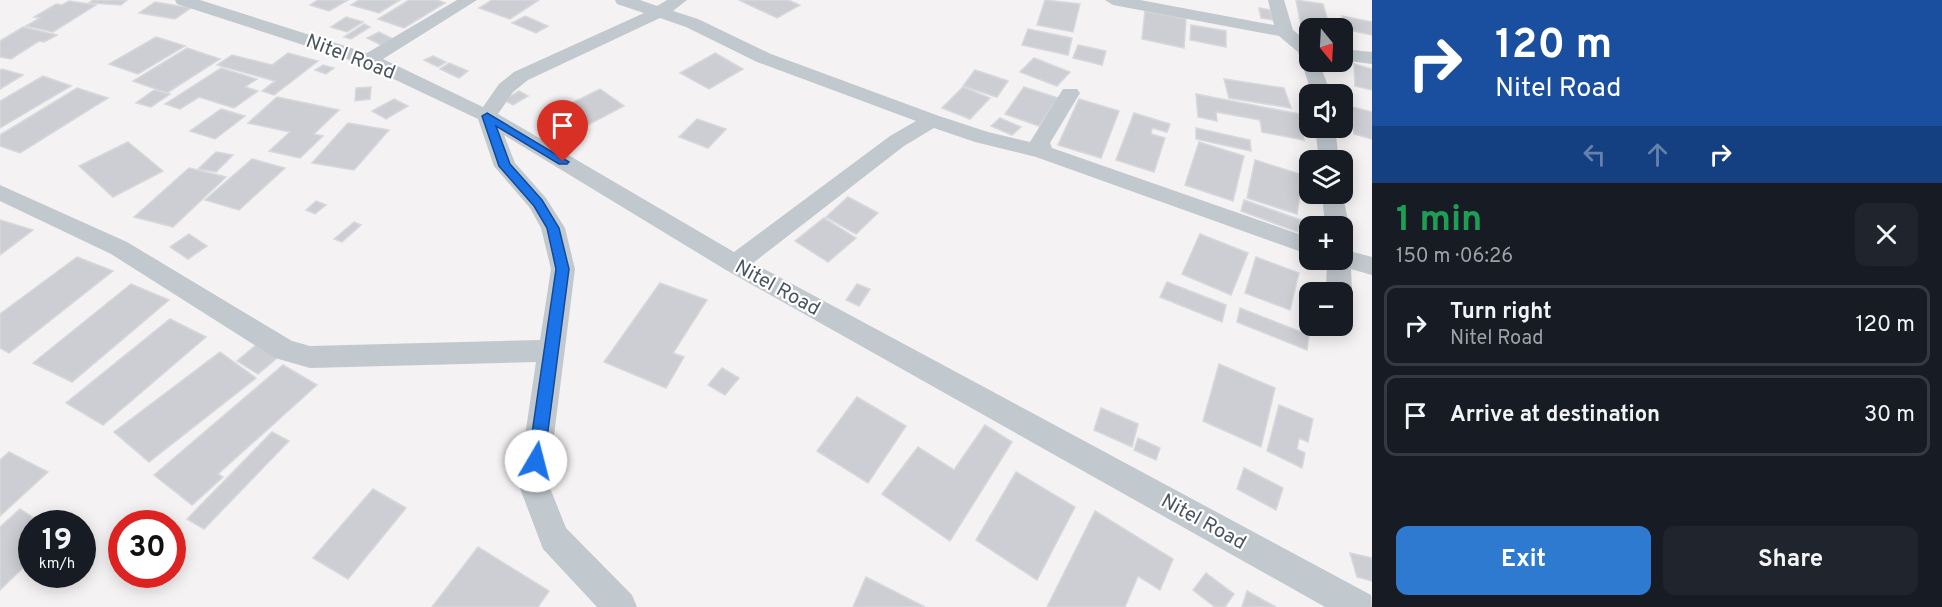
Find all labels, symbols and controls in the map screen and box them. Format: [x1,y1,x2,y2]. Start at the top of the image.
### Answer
north arrow [1299,18,1353,72]
map controls [1299,18,1353,336]
text: 120 m [1495,20,1612,73]
icon: right [1396,24,1474,102]
street label: Nitel Road [302,29,399,87]
text: Nitel Road [1495,72,1621,106]
button: sound [1299,84,1353,138]
pin [537,100,588,162]
icon: arrive [546,109,579,142]
icon: left [1578,138,1611,171]
icon: ahead [1641,138,1674,171]
icon: right [1704,138,1737,171]
button: layers [1299,150,1353,204]
text: 1 min [1396,198,1482,244]
button: close [1855,203,1918,266]
button: + [1299,216,1353,270]
text: 150 m · 06:26 [1396,244,1513,270]
street label: Nitel Road [730,255,824,323]
button: − [1299,282,1353,336]
text: Turn right [1450,299,1552,326]
icon: right [1399,309,1432,342]
text: 120 m [1855,312,1915,339]
text: Nitel Road [1450,326,1544,352]
icon: arrive [1399,399,1432,432]
text: Arrive at destination [1450,402,1660,429]
text: 30 m [1864,402,1915,429]
position arrow [504,429,568,493]
street label: Nitel Road [1156,489,1250,557]
speed limit sign: 30 [108,510,186,588]
text: 19 [42,523,72,560]
button: Exit [1396,526,1651,595]
button: Share [1663,526,1918,595]
text: km/h [39,555,75,574]

